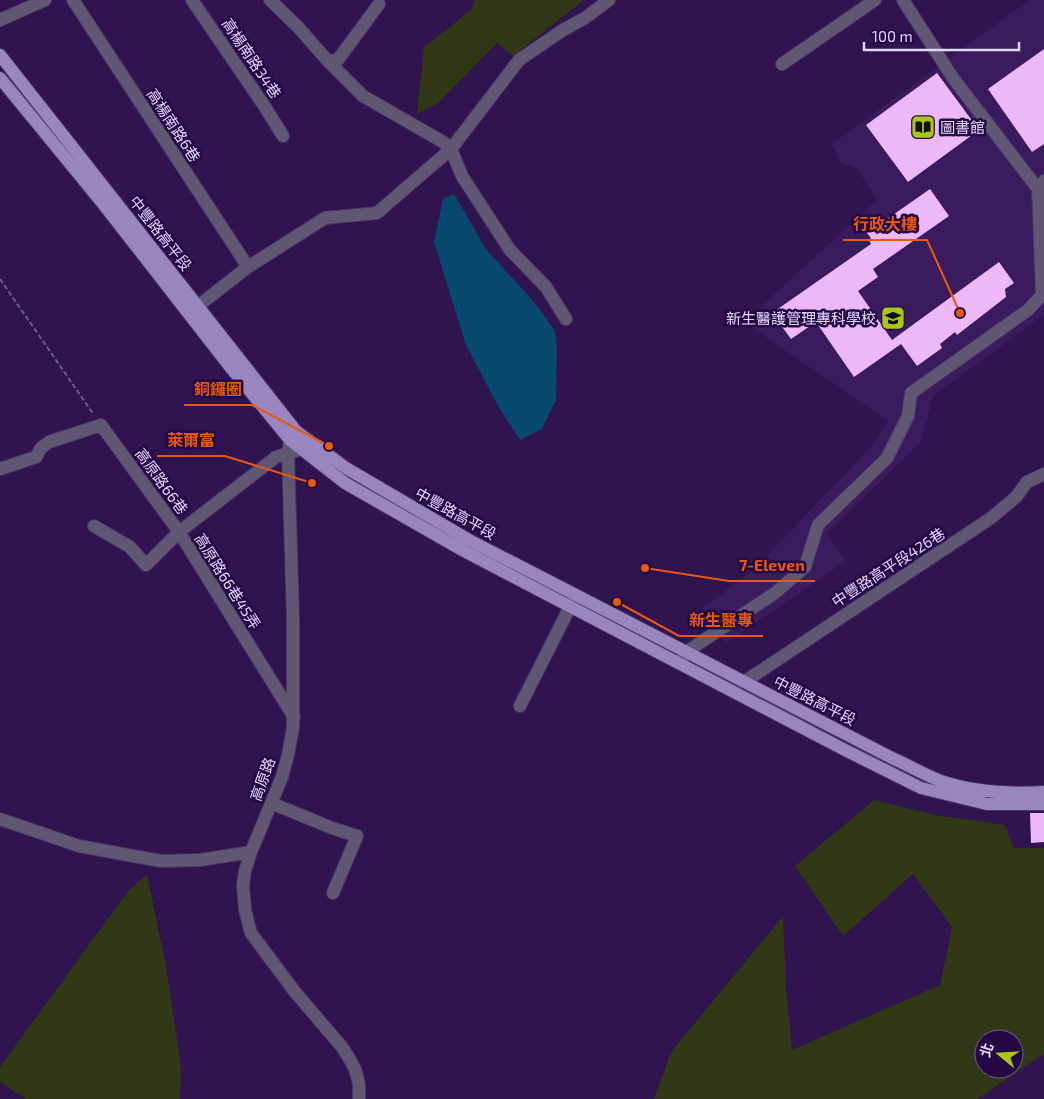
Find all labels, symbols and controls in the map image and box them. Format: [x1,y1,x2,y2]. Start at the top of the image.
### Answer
street label: 高楊南路34巷 [219,15,285,101]
scale bar [864,20,1019,52]
text: 100 m [872,27,913,45]
street label: 高楊南路6巷 [144,85,204,165]
library icon: 圖書館 [910,114,936,140]
place label: 圖書館 [940,118,985,136]
street label: 中豐路高平段 [126,192,196,274]
callout: 行政大樓 [843,209,927,240]
text: 行政大樓 [853,214,917,233]
school or university icon: 新生醫護管理專科學校 [880,305,906,331]
place label: 新生醫護管理專科學校 [726,309,876,327]
callout: 銅鑼圈 [184,374,252,405]
text: 銅鑼圈 [194,379,242,398]
callout: 萊爾富 [157,425,225,456]
text: 萊爾富 [167,430,215,449]
street label: 高原路66巷 [132,444,192,518]
street label: 中豐路高平段 [412,483,500,543]
street label: 中豐路高平段426巷 [828,524,948,610]
street label: 高原路66巷45弄 [191,530,265,632]
callout: 7-Eleven [729,550,815,581]
text: 7-Eleven [739,555,805,574]
callout: 新生醫專 [679,605,763,636]
text: 新生醫專 [689,610,753,629]
street label: 中豐路高平段 [771,672,859,728]
street label: 高原路 [246,755,278,803]
north arrow [974,1029,1024,1079]
text: 北 [976,1041,996,1059]

